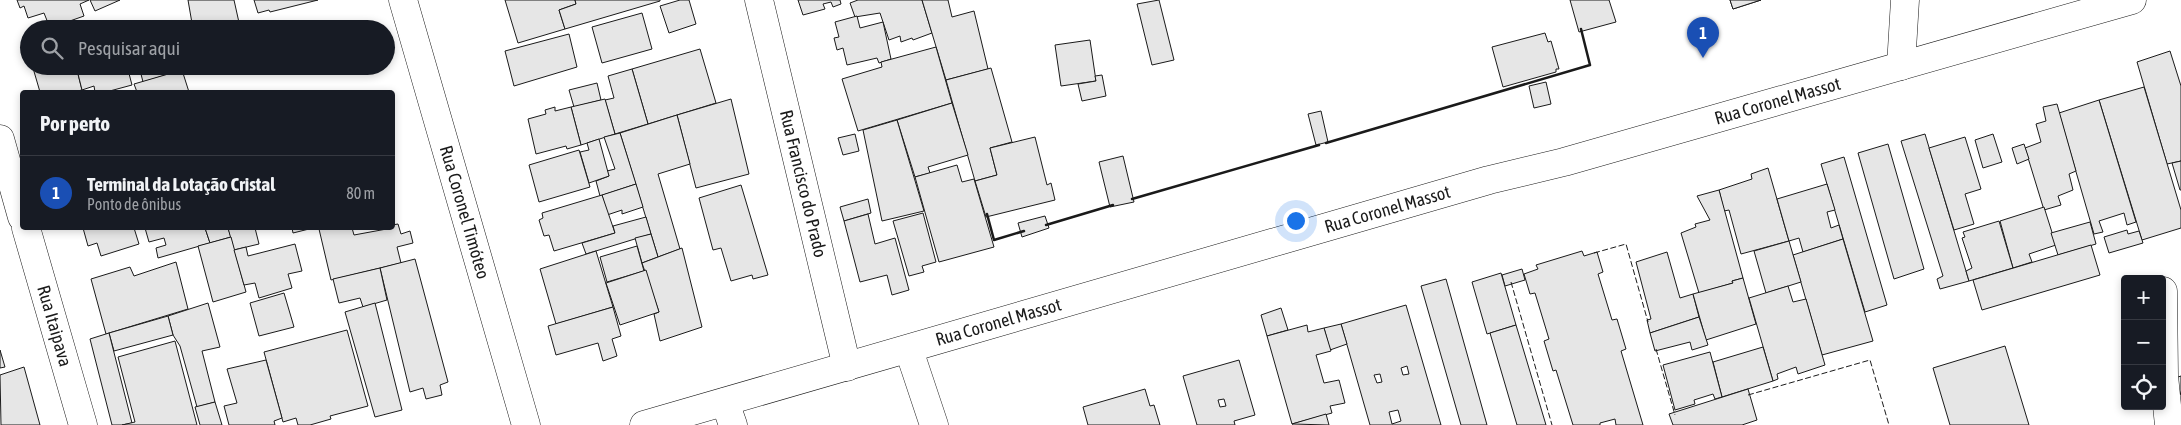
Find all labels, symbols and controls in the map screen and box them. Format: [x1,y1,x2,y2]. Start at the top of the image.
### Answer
pin: 1 [1687,17,1719,58]
search box [20,20,395,75]
icon: search [38,34,66,62]
text: Pesquisar aqui [78,37,180,59]
street label: Rua Coronel Massot [1712,73,1843,129]
street label: Rua Francisco do Prado [776,108,831,260]
text: Por perto [40,111,110,135]
street label: Rua Coronel Timóteo [436,143,494,281]
text: Terminal da Lotação Cristal [87,173,275,195]
street label: Rua Coronel Massot [1322,181,1453,237]
text: 1 [52,184,60,202]
text: 80 m [346,184,375,202]
text: Ponto de ônibus [87,195,181,213]
your location [1283,208,1309,234]
map controls [2121,275,2166,410]
button: + [2121,275,2166,320]
street label: Rua Itaipava [33,283,77,369]
street label: Rua Coronel Massot [933,294,1064,350]
button: − [2121,320,2166,365]
button: locate [2121,365,2166,410]

